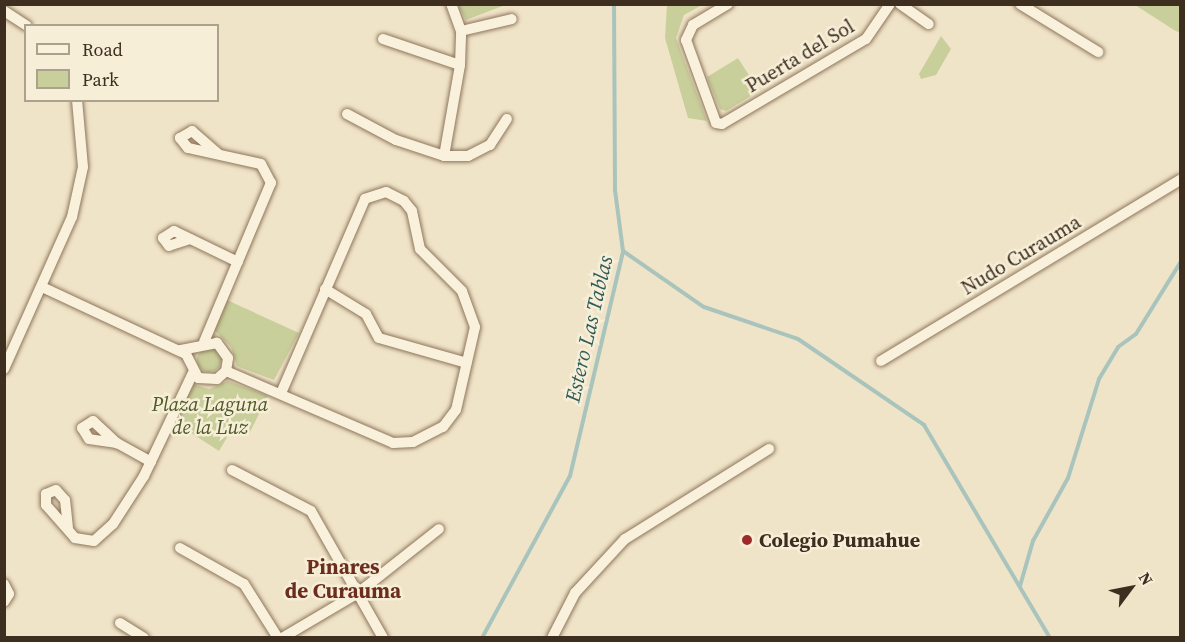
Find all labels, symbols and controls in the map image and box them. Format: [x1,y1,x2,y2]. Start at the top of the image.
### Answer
street label: Puerta del Sol [741,14,859,98]
legend [24,24,219,102]
text: Road [82,37,123,62]
text: Park [82,67,119,92]
street label: Nudo Curauma [957,210,1085,300]
water label: Estero Las Tablas [560,253,618,405]
park label: Plaza Laguna de la Luz [152,392,268,439]
place label: Colegio Pumahue [759,528,920,552]
marker: Colegio Pumahue [740,533,754,547]
district label: Pinares de Curauma [285,554,401,604]
north arrow [1101,558,1161,618]
text: N [1134,568,1159,589]

